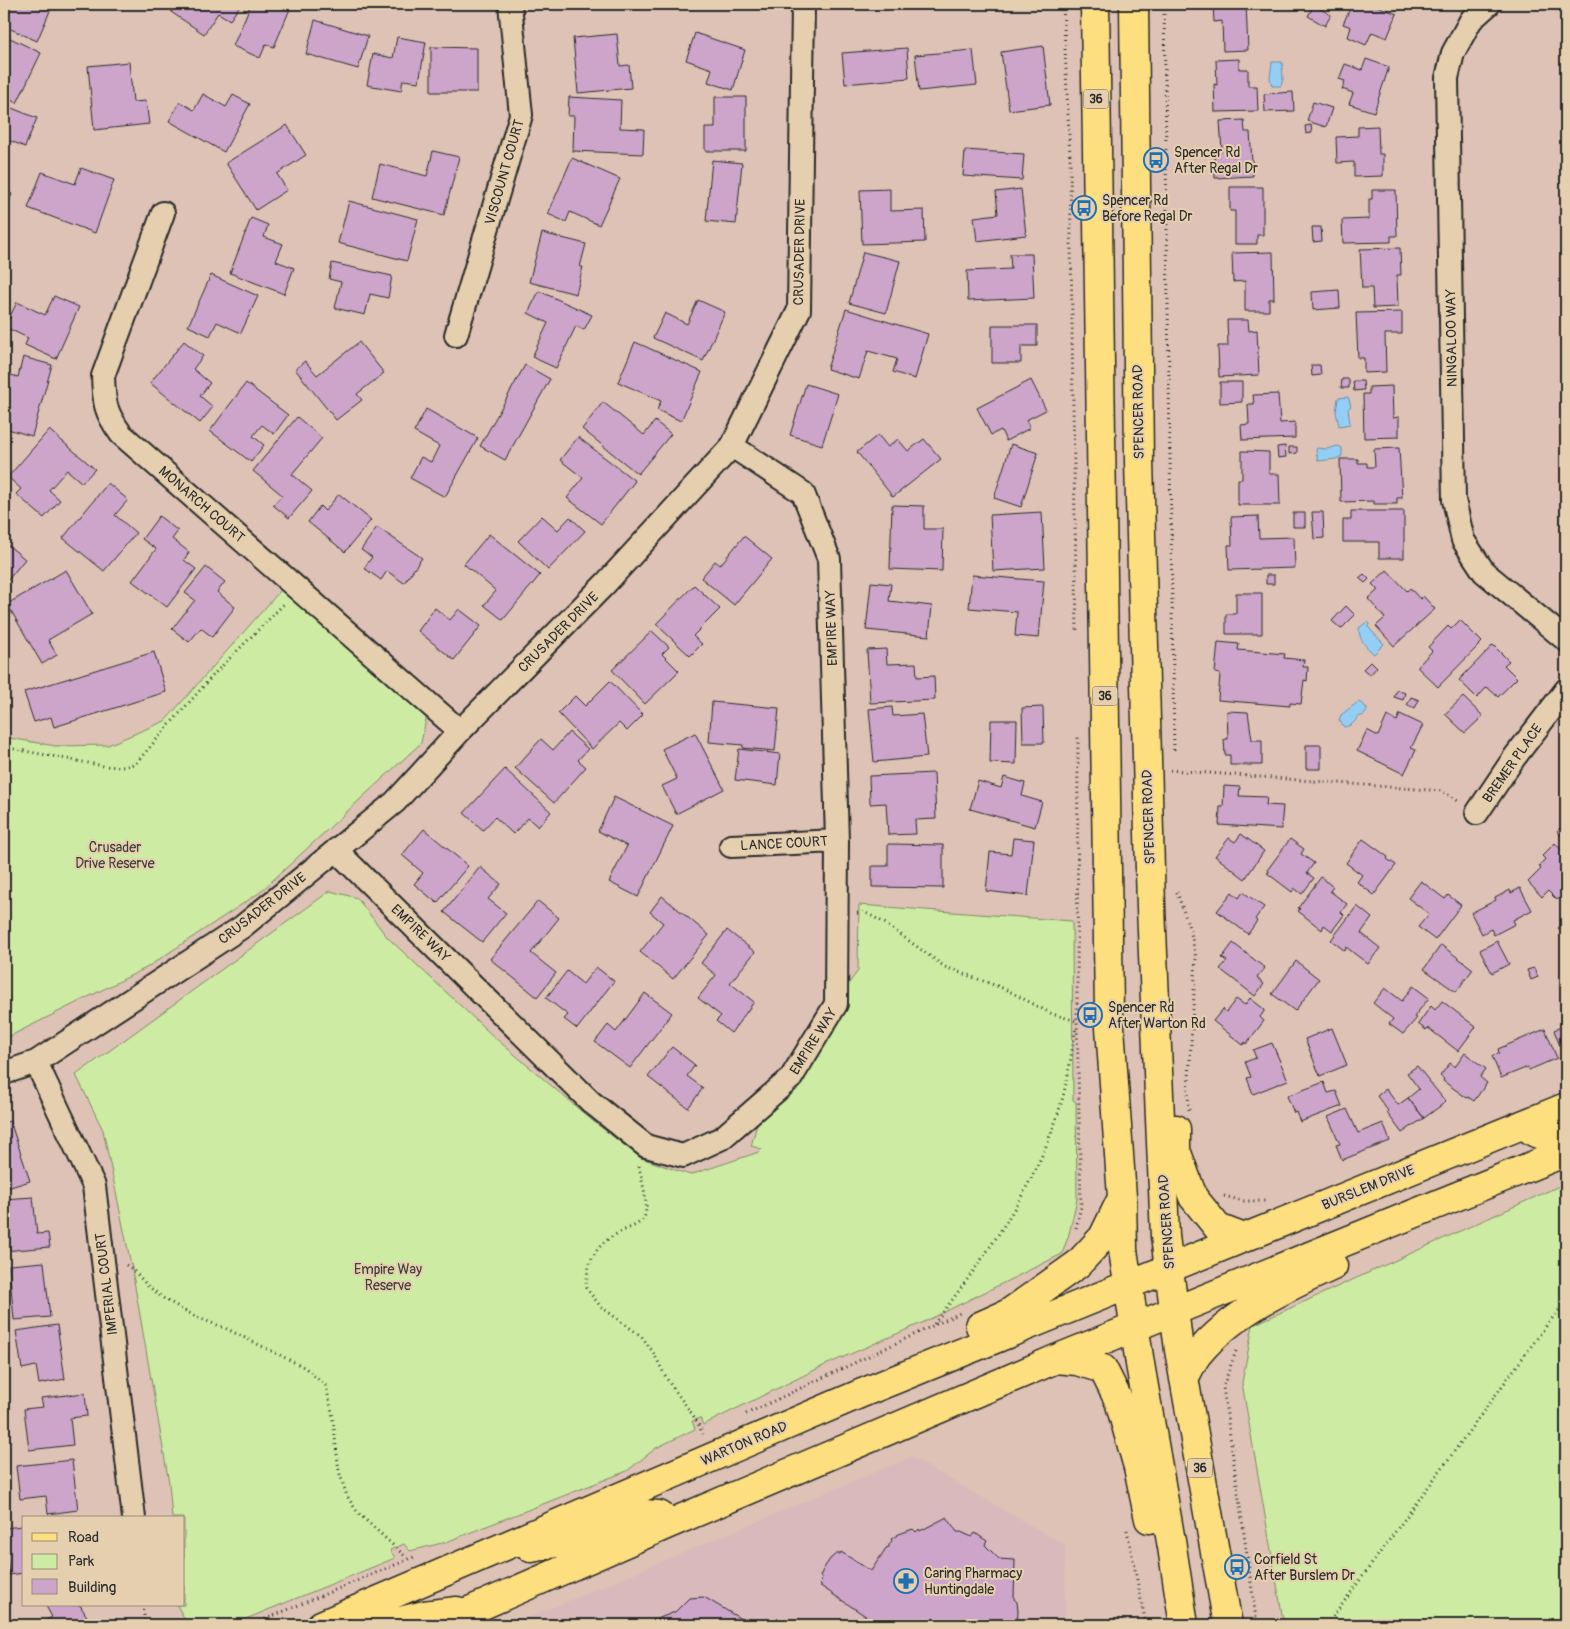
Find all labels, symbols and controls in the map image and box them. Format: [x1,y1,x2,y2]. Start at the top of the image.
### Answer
road number: 36 [1084,90,1108,108]
street label: VISCOUNT COURT [481,117,528,227]
place label: Spencer Rd After Regal Dr [1174,144,1258,177]
bus stop icon: Spencer Rd After Regal Dr [1143,147,1169,173]
place label: Spencer Rd Before Regal Dr [1102,192,1193,225]
bus stop icon: Spencer Rd Before Regal Dr [1071,195,1097,221]
street label: CRUSADER DRIVE [790,198,809,306]
street label: NINGALOO WAY [1442,289,1461,387]
street label: SPENCER ROAD [1129,364,1148,460]
street label: MONARCH COURT [155,462,248,546]
street label: CRUSADER DRIVE [515,589,602,676]
street label: EMPIRE WAY [822,590,841,666]
road number: 36 [1092,686,1118,706]
street label: BREMER PLACE [1479,721,1546,806]
street label: SPENCER ROAD [1138,769,1159,865]
street label: LANCE COURT [740,833,828,854]
park label: Crusader Drive Reserve [75,839,155,872]
street label: CRUSADER DRIVE [215,869,310,948]
street label: EMPIRE WAY [387,901,454,966]
place label: Spencer Rd After Warton Rd [1108,999,1206,1032]
bus stop icon: Spencer Rd After Warton Rd [1077,1002,1103,1028]
street label: EMPIRE WAY [786,1005,841,1078]
street label: BURSLEM DRIVE [1319,1161,1417,1214]
street label: SPENCER ROAD [1155,1174,1178,1270]
street label: IMPERIAL COURT [92,1231,121,1336]
park label: Empire Way Reserve [354,1261,422,1294]
street label: WARTON ROAD [698,1418,790,1469]
road number: 36 [1188,1459,1212,1478]
legend [22,1516,185,1606]
text: Road [68,1528,99,1547]
place label: Corfield St After Burslem Dr [1254,1551,1355,1584]
text: Park [68,1552,95,1571]
bus stop icon: Corfield St After Burslem Dr [1224,1554,1250,1580]
place label: Caring Pharmacy Huntingdale [924,1565,1022,1598]
pharmacy icon: Caring Pharmacy Huntingdale [893,1568,919,1594]
text: Building [68,1578,116,1597]

